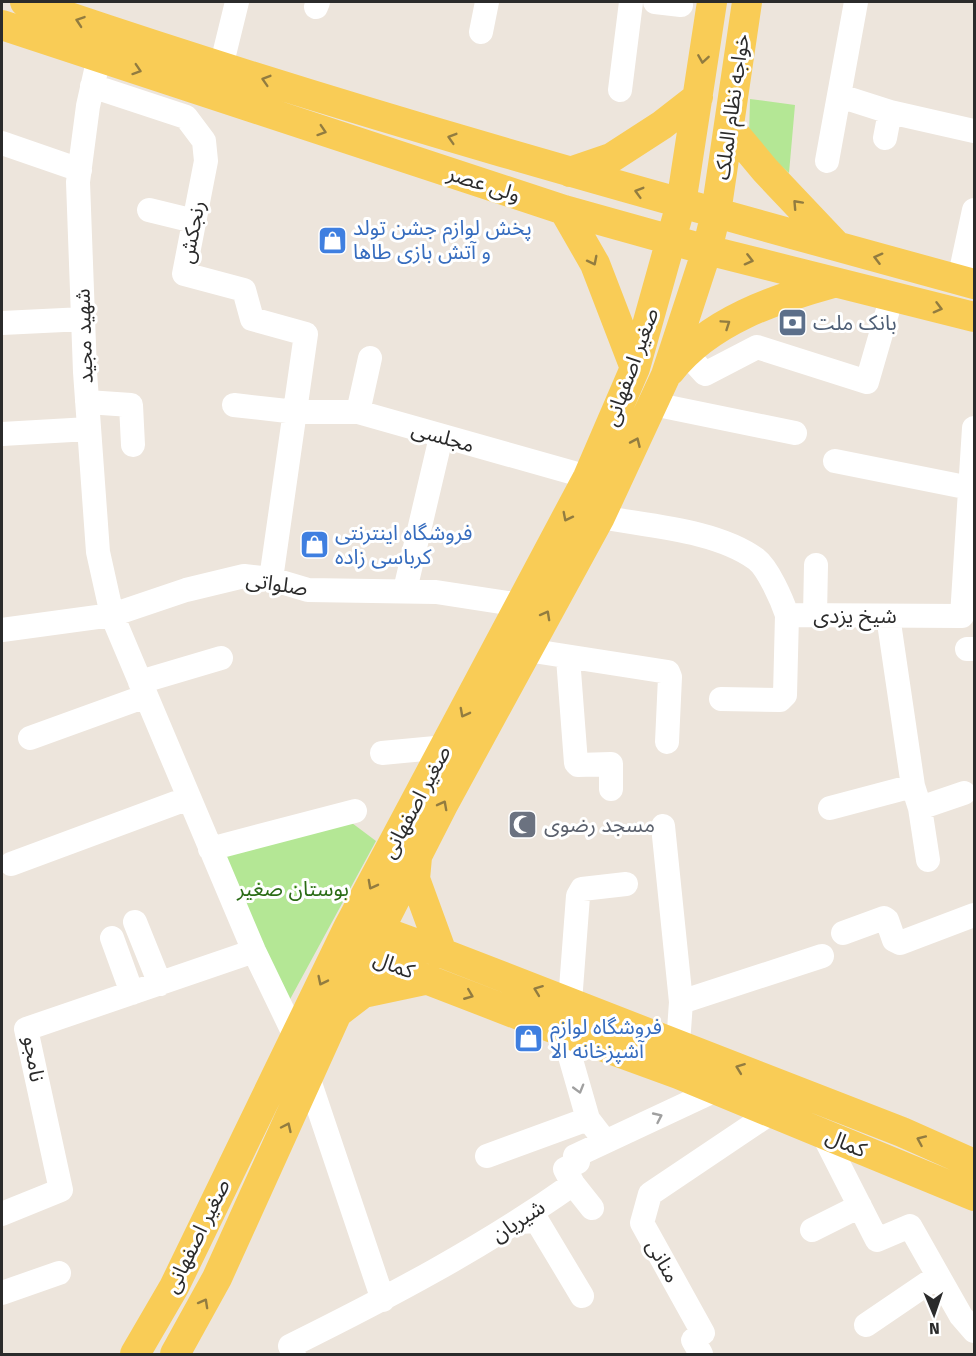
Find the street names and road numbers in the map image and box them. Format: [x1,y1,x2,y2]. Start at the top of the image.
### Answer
street label: خواجه نظام الملک [709,32,758,182]
street label: ولی عصر [444,160,524,208]
street label: رنجکش [173,198,211,266]
street label: شهید مجید [69,288,99,384]
street label: صغیر اصفهانی [598,304,664,430]
street label: مجلسی [409,416,477,458]
street label: صلواتی [244,566,310,602]
street label: شیخ یزدی [813,603,897,631]
street label: صغیر اصفهانی [375,741,457,863]
street label: کمال [370,945,418,985]
street label: نامجو [18,1034,50,1084]
street label: کمال [822,1123,870,1163]
street label: صغیر اصفهانی [158,1175,236,1297]
street label: شیریان [486,1194,550,1248]
street label: منانی [641,1235,685,1287]

